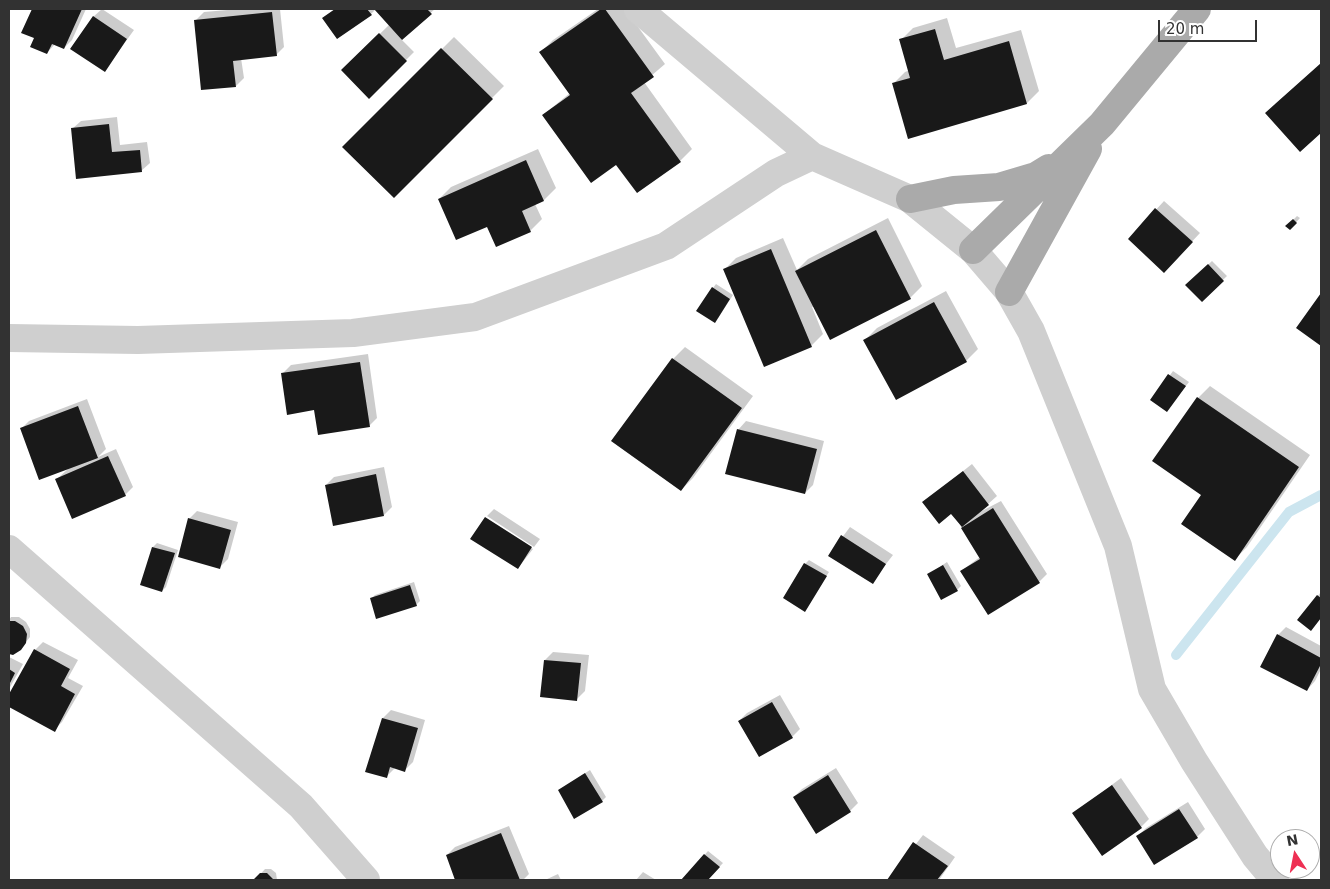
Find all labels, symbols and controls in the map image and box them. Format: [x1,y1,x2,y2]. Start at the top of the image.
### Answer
scale bar [1160,10,1259,42]
text: 20 m [1166,20,1204,38]
north arrow [1270,829,1320,879]
text: N [1285,831,1300,849]

